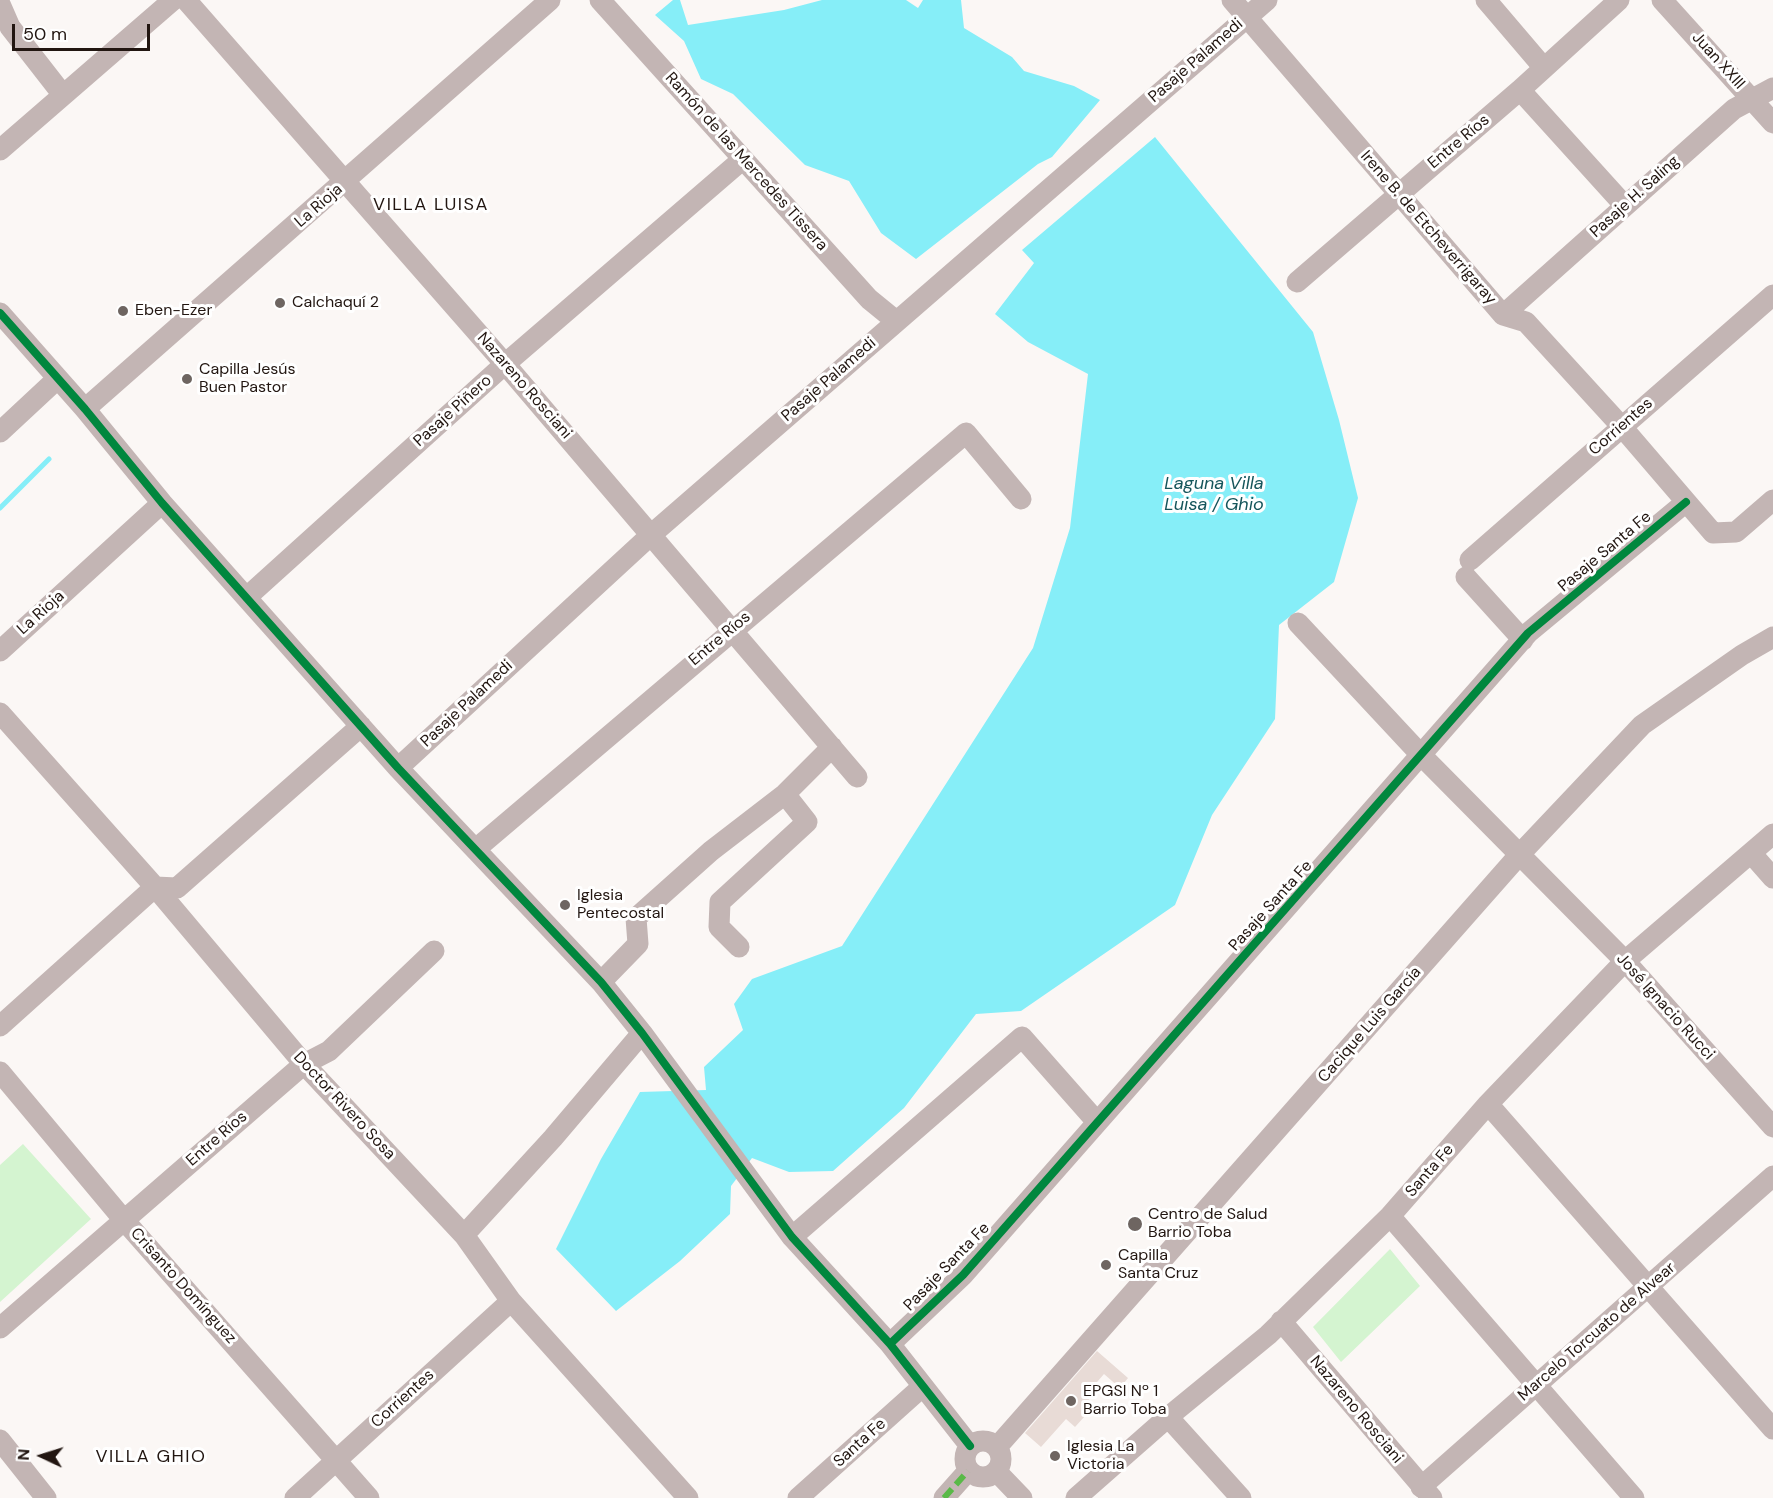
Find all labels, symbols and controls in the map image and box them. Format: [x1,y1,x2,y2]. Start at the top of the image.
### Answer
scale bar [15,12,153,50]
street label: Pasaje Palamedi [1145,15,1247,107]
text: 50 m [23,22,67,46]
street label: Juan XXIII [1687,29,1749,93]
street label: Ramón de las Mercedes Tissera [661,69,831,255]
street label: Entre Ríos [1424,111,1494,173]
street label: Irene B. de Etcheverrigaray [1356,147,1500,309]
street label: Pasaje H. Saling [1586,152,1684,242]
street label: La Rioja [291,180,347,232]
district label: VILLA LUISA [373,194,489,216]
place label: Calchaquí 2 [292,293,379,313]
marker: Calchaquí 2 [273,296,287,310]
place label: Eben-Ezer [135,301,212,321]
marker: Eben-Ezer [116,304,130,318]
street label: Nazareno Rosciani [473,329,575,443]
street label: Pasaje Palamedi [778,334,880,426]
place label: Capilla Jesús Buen Pastor [199,360,295,398]
street label: Pasaje Piñero [410,371,496,451]
marker: Capilla Jesús Buen Pastor [180,372,194,386]
street label: Corrientes [1585,394,1657,460]
water label: Laguna Villa Luisa / Ghio [1164,473,1264,516]
street label: Pasaje Santa Fe [1555,508,1655,596]
street label: La Rioja [13,587,69,639]
street label: Entre Ríos [685,608,755,670]
street label: Pasaje Palamedi [417,657,517,751]
street label: Pasaje Santa Fe [1225,857,1317,955]
place label: Iglesia Pentecostal [577,886,664,924]
marker: Iglesia Pentecostal [558,898,572,912]
street label: José Ignacio Rucci [1612,950,1718,1064]
street label: Cacique Luis García [1314,963,1426,1087]
street label: Doctor Rivero Sosa [289,1048,399,1164]
street label: Entre Ríos [183,1107,251,1171]
street label: Santa Fe [1402,1141,1458,1201]
place label: Centro de Salud Barrio Toba [1148,1205,1268,1243]
marker: Centro de Salud Barrio Toba [1126,1215,1144,1233]
street label: Pasaje Santa Fe [900,1219,994,1315]
street label: Crisanto Domínguez [126,1224,240,1348]
place label: Capilla Santa Cruz [1118,1246,1198,1284]
marker: Capilla Santa Cruz [1099,1258,1113,1272]
street label: Marcelo Torcuato de Alvear [1515,1259,1679,1405]
street label: Nazareno Rosciani [1305,1352,1407,1468]
street label: Corrientes [368,1366,438,1432]
place label: EPGSI Nº 1 Barrio Toba [1083,1382,1167,1420]
marker: EPGSI Nº 1 Barrio Toba [1064,1394,1078,1408]
street label: Santa Fe [830,1415,890,1471]
north arrow [12,1426,72,1486]
place label: Iglesia La Victoria [1067,1437,1134,1475]
district label: VILLA GHIO [95,1446,207,1468]
text: N [13,1448,34,1461]
marker: Iglesia La Victoria [1048,1449,1062,1463]

